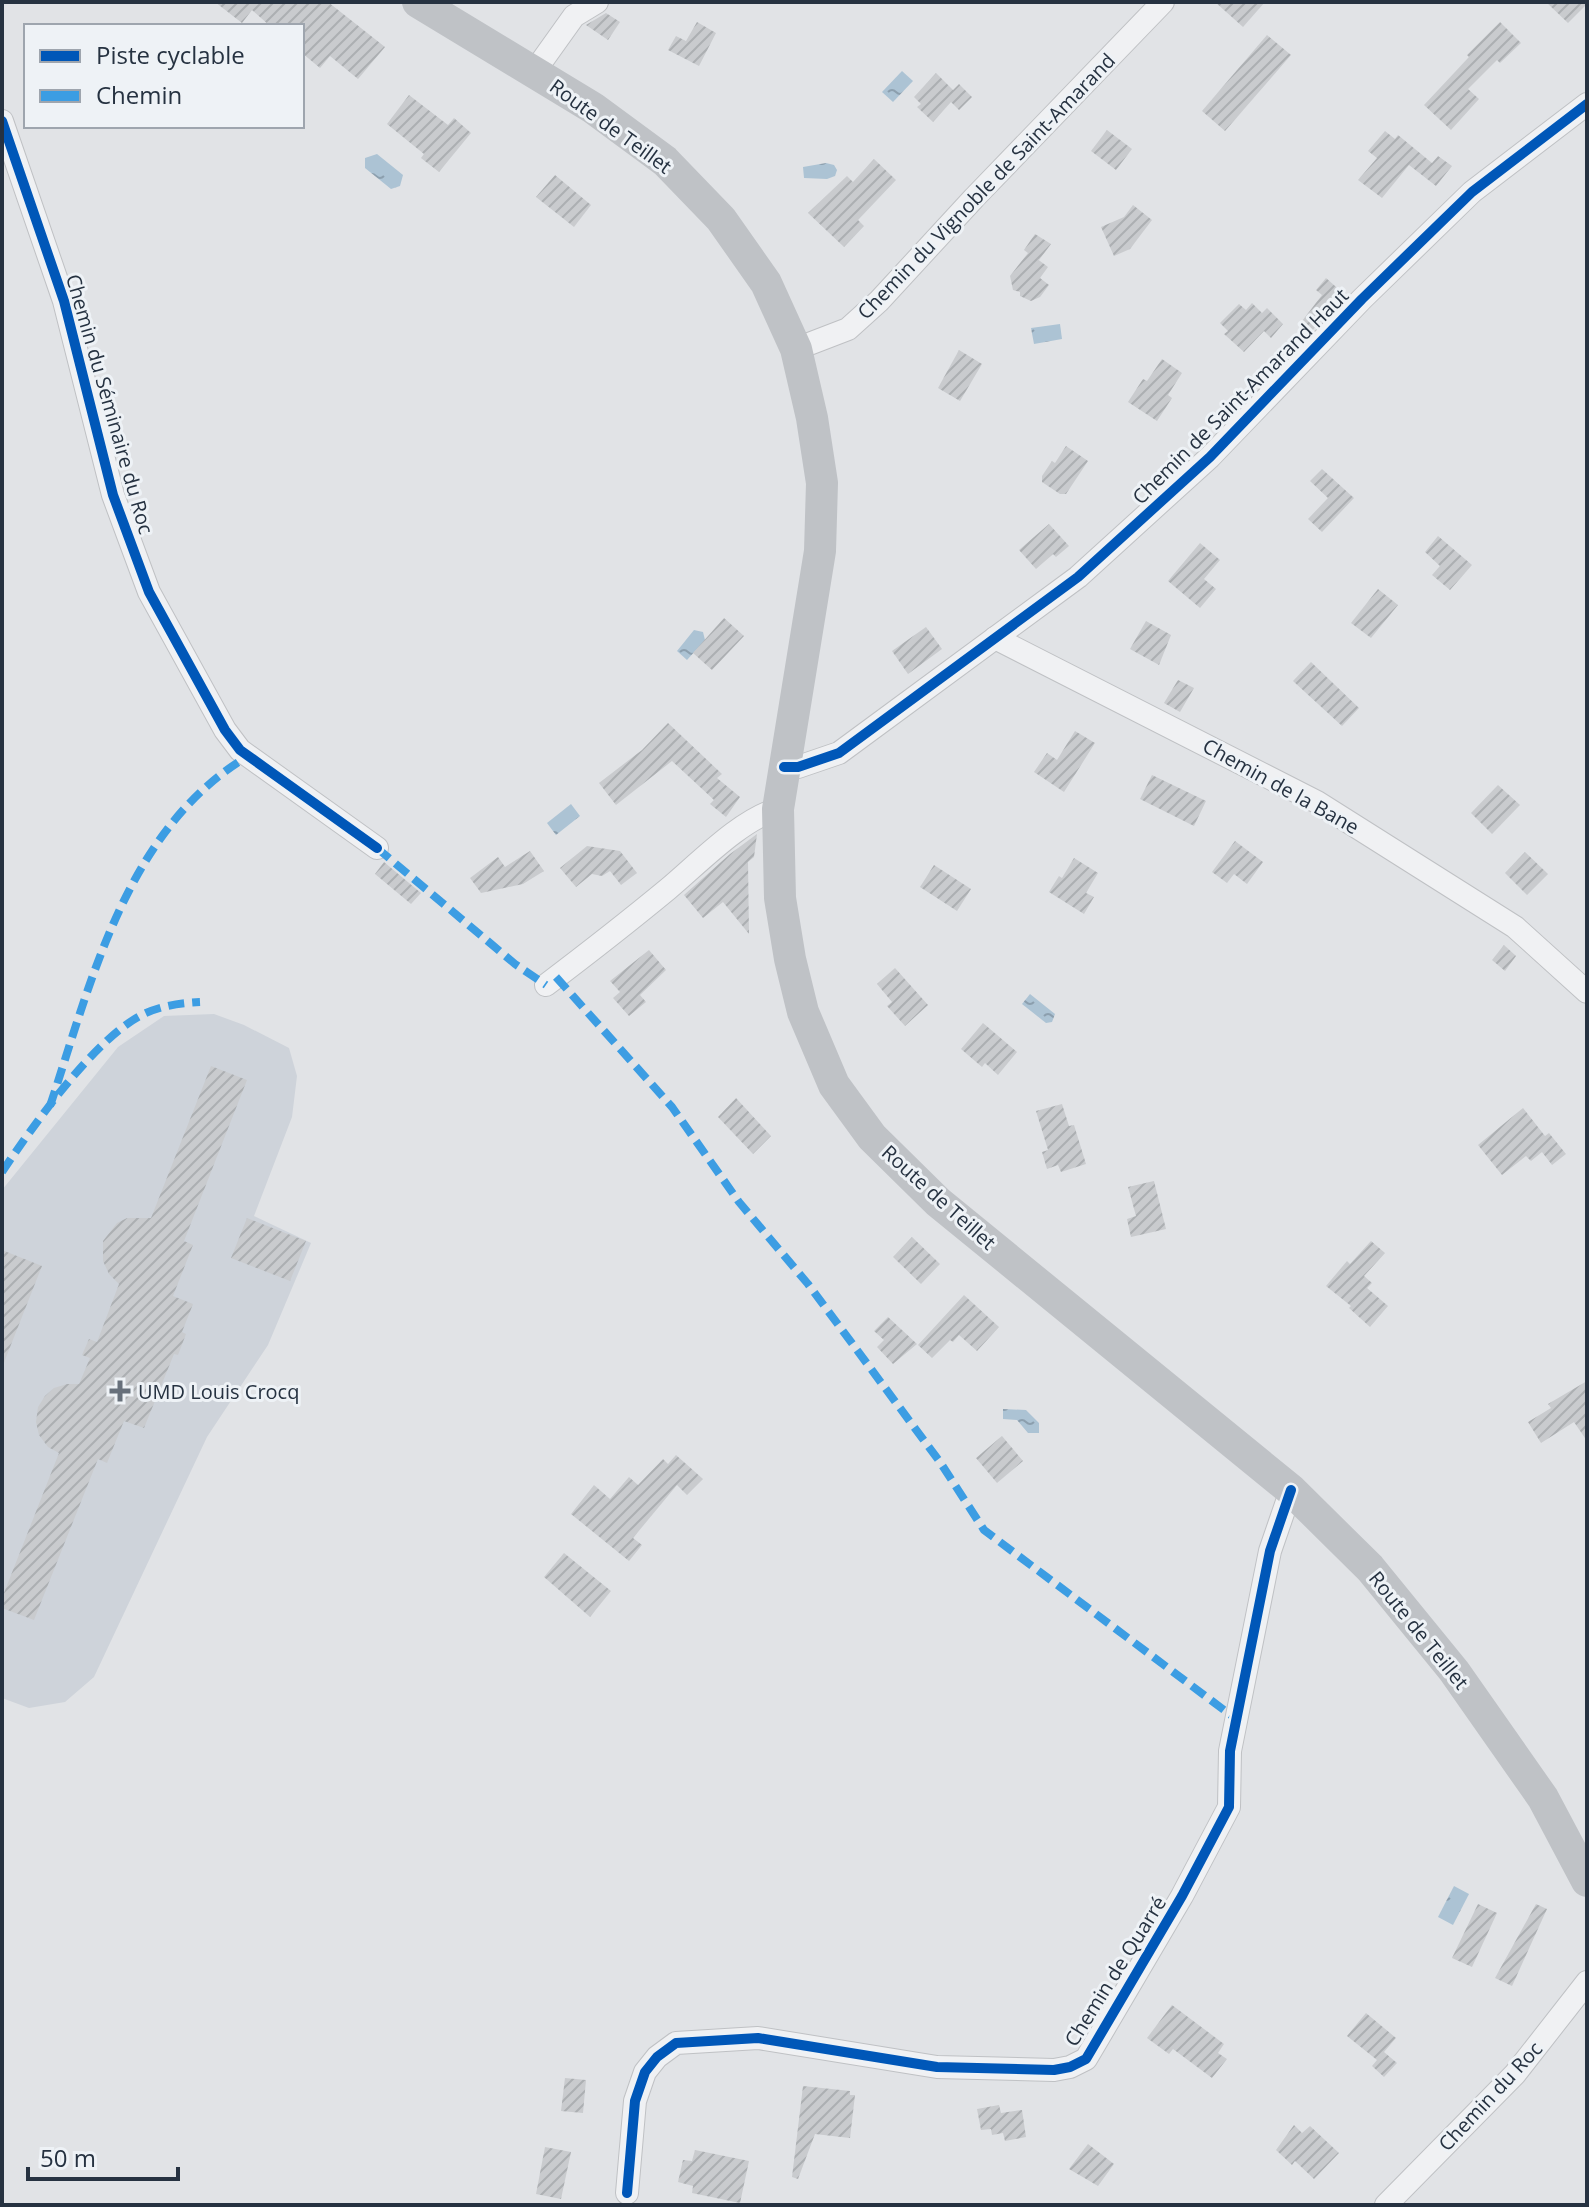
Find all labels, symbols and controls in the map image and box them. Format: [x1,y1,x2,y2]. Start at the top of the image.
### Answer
legend [24,24,304,128]
text: Piste cyclable [96,38,245,71]
street label: Chemin du Vignoble de Saint-Amarand [851,47,1121,325]
street label: Route de Teillet [545,73,677,179]
text: Chemin [96,78,182,111]
street label: Chemin du Séminaire du Roc [60,271,160,537]
street label: Chemin de Saint-Amarand Haut [1126,282,1354,510]
street label: Chemin de la Bane [1198,732,1364,840]
street label: Route de Teillet [876,1139,1002,1255]
place label: UMD Louis Crocq [138,1378,299,1405]
marker: UMD Louis Crocq [109,1380,131,1402]
street label: Route de Teillet [1363,1565,1475,1695]
street label: Chemin de Quarré [1058,1891,1172,2051]
street label: Chemin du Roc [1432,2035,1548,2157]
scale bar [28,2131,178,2181]
text: 50 m [40,2141,96,2174]

